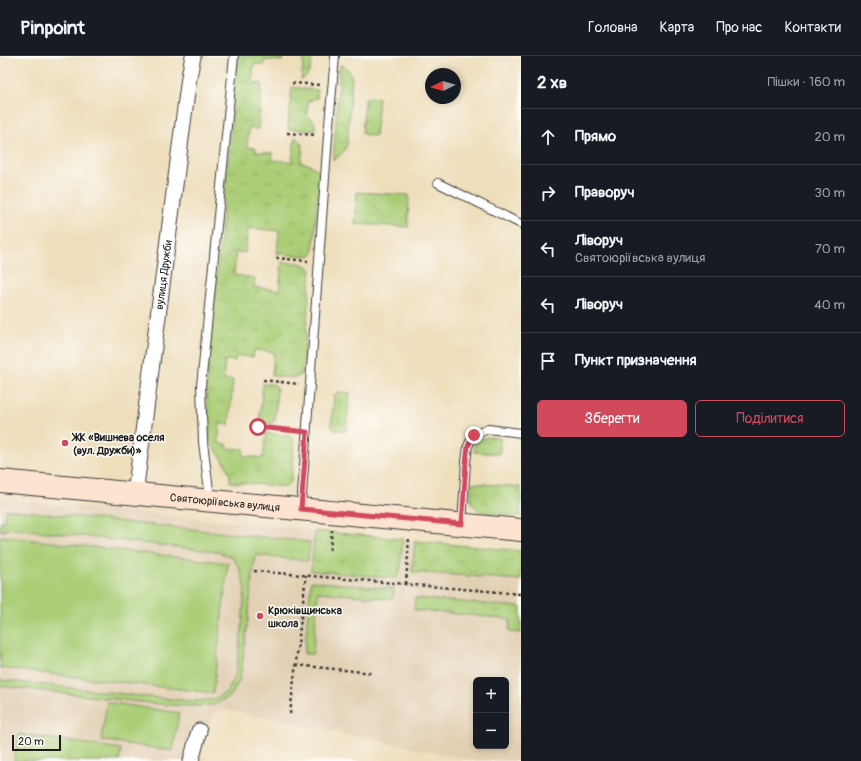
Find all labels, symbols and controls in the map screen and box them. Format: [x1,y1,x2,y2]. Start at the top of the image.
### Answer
text: Pinpoint [20,16,85,40]
text: Головна [588,19,638,36]
text: Карта [660,19,694,36]
text: Про нас [716,19,762,36]
text: Контакти [784,19,841,36]
north arrow [425,68,461,104]
text: 2 хв [537,72,567,93]
text: Пішки · 160 m [767,74,845,90]
icon: ahead [537,126,559,148]
text: Прямо [575,127,616,146]
text: 20 m [814,129,845,145]
icon: right [537,182,559,204]
text: Праворуч [575,183,635,202]
text: 30 m [815,185,845,201]
text: Ліворуч [575,231,623,250]
icon: left [537,238,559,260]
street label: вулиця Дружби [153,239,175,310]
text: 70 m [815,241,845,257]
text: Святоюріївська вулиця [575,250,705,266]
icon: left [537,294,559,316]
text: Ліворуч [575,295,623,314]
text: 40 m [814,297,845,313]
icon: arrive [537,350,559,372]
text: Пункт призначення [575,351,696,370]
button: Зберегти [537,400,687,437]
button: Поділитися [695,400,845,437]
route start [249,418,267,436]
route end [465,426,483,444]
place label: ЖК «Вишнева оселя (вул. Дружби)» [71,431,164,457]
marker: ЖК «Вишнева оселя (вул. Дружби)» [60,438,70,448]
street label: Святоюріївська вулиця [169,491,281,514]
place label: Крюківщинська школа [268,604,342,630]
marker: Крюківщинська школа [255,611,265,621]
map controls [473,677,509,749]
button: + [473,677,509,713]
button: − [473,713,509,749]
scale bar [12,733,61,752]
text: 20 m [18,735,44,748]

